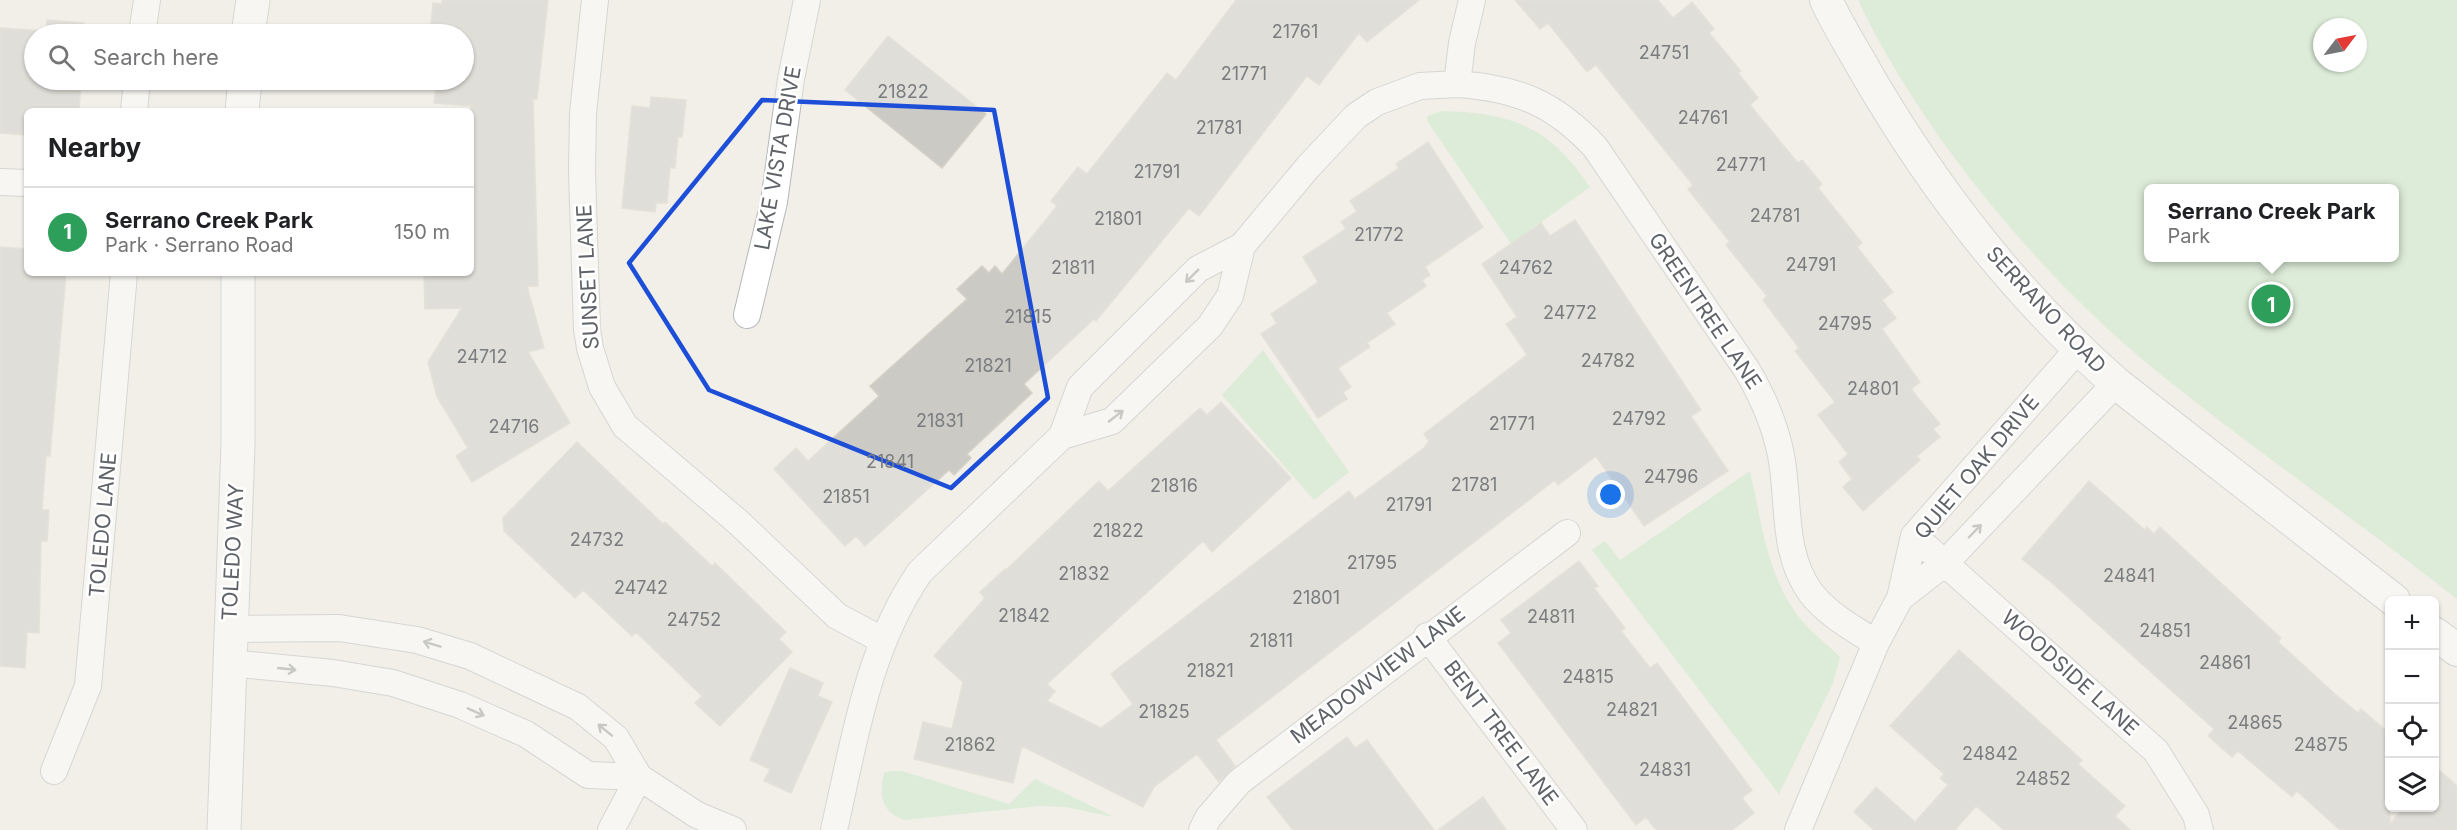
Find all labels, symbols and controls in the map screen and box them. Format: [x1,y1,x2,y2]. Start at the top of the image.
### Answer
north arrow [2313,18,2367,72]
house number: 21761 [1272,21,1318,42]
search box [24,24,474,90]
icon: search [45,41,78,74]
house number: 24751 [1639,42,1689,63]
text: Search here [93,44,219,70]
house number: 21771 [1221,63,1267,84]
street label: LAKE VISTA DRIVE [749,64,806,252]
house number: 21822 [877,81,929,102]
house number: 24761 [1678,107,1728,128]
house number: 21781 [1196,117,1242,138]
text: Nearby [48,132,141,163]
house number: 24771 [1716,154,1766,175]
house number: 21791 [1134,161,1180,182]
popup [2144,184,2399,262]
text: Serrano Creek Park [2167,198,2376,224]
street label: SUNSET LANE [571,204,604,350]
house number: 24781 [1750,205,1800,226]
text: Serrano Creek Park [105,207,313,233]
house number: 21801 [1094,208,1142,229]
text: 1 [63,220,72,244]
text: 150 m [394,220,450,244]
house number: 21772 [1354,224,1404,245]
text: Park [2167,224,2210,248]
street label: GREENTREE LANE [1644,228,1767,394]
text: Park · Serrano Road [105,233,294,257]
street label: SERRANO ROAD [1981,241,2111,378]
house number: 24791 [1786,254,1836,275]
house number: 21811 [1051,257,1095,278]
house number: 24762 [1499,257,1553,278]
one-way arrow [1185,269,1200,283]
pin: 1 [2252,282,2290,326]
house number: 24772 [1543,302,1597,323]
house number: 21815 [1004,306,1052,327]
house number: 24795 [1818,313,1872,334]
house number: 24712 [457,346,507,367]
house number: 24782 [1581,350,1635,371]
house number: 21821 [964,355,1012,376]
house number: 24801 [1847,378,1899,399]
street label: QUIET OAK DRIVE [1909,389,2044,544]
house number: 24792 [1612,408,1666,429]
house number: 21831 [916,410,964,431]
one-way arrow [1108,410,1124,423]
house number: 21771 [1489,413,1535,434]
house number: 24716 [489,416,540,437]
street label: TOLEDO LANE [84,451,121,598]
house number: 21841 [866,451,914,472]
house number: 24796 [1644,466,1698,487]
house number: 21781 [1451,474,1497,495]
house number: 21816 [1150,475,1198,496]
your location [1596,480,1625,509]
street label: TOLEDO WAY [216,483,249,621]
house number: 21851 [822,486,870,507]
house number: 21791 [1386,494,1432,515]
house number: 21822 [1092,520,1144,541]
one-way arrow [1967,523,1982,538]
house number: 24732 [570,529,624,550]
house number: 21795 [1347,552,1397,573]
house number: 21832 [1058,563,1110,584]
house number: 24841 [2103,565,2155,586]
house number: 24742 [614,577,668,598]
house number: 21801 [1292,587,1340,608]
map controls [2385,596,2439,812]
button: + [2385,596,2439,650]
street label: MEADOWVIEW LANE [1285,601,1470,748]
house number: 21842 [998,605,1050,626]
street label: WOODSIDE LANE [1997,605,2144,741]
house number: 24811 [1527,606,1575,627]
house number: 24752 [667,609,721,630]
house number: 24851 [2139,620,2191,641]
house number: 21811 [1249,630,1293,651]
one-way arrow [423,638,442,649]
button: − [2385,650,2439,704]
house number: 24861 [2199,652,2251,673]
street label: BENT TREE LANE [1439,655,1564,810]
house number: 21821 [1186,660,1234,681]
one-way arrow [276,664,296,675]
house number: 24815 [1562,666,1614,687]
house number: 24821 [1606,699,1658,720]
house number: 21825 [1138,701,1190,722]
button: locate [2385,704,2439,758]
one-way arrow [466,707,484,718]
house number: 24865 [2227,712,2283,733]
one-way arrow [598,723,614,736]
house number: 21862 [944,734,996,755]
house number: 24875 [2294,734,2348,755]
house number: 24842 [1962,743,2018,764]
button: layers [2385,758,2439,812]
house number: 24831 [1639,759,1691,780]
house number: 24852 [2015,768,2071,789]

